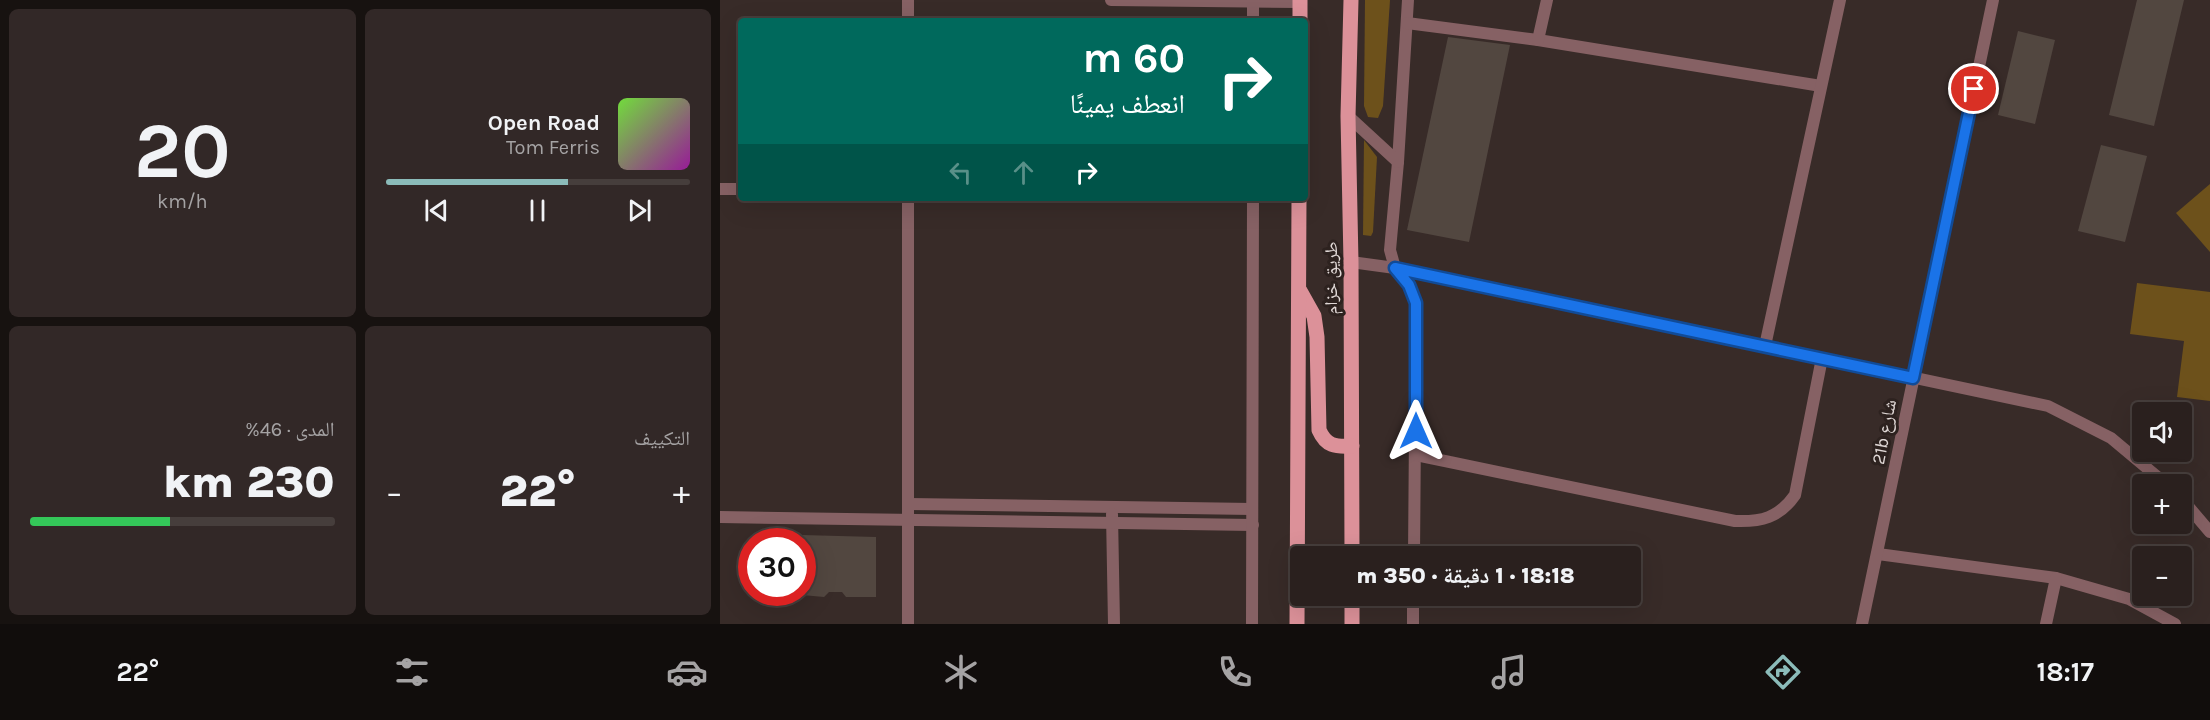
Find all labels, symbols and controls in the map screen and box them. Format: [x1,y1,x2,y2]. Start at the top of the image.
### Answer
text: 60 m [1082,33,1185,83]
icon: right [1206,42,1284,120]
pin [1948,63,1999,114]
icon: arrive [1957,72,1990,105]
text: انعطف يمينًا [1070,88,1185,120]
text: 20 [134,105,231,197]
text: Open Road [488,110,600,136]
text: Tom Ferris [506,136,600,159]
icon: left [944,156,977,189]
icon: ahead [1007,156,1040,189]
icon: right [1070,156,1103,189]
text: km/h [157,190,208,213]
icon: previous [420,194,453,227]
icon: pause [521,194,554,227]
icon: next [623,194,656,227]
street label: طريق خزام [1320,242,1343,314]
street label: 21b شارع [1867,398,1901,466]
position arrow [1384,399,1448,463]
map controls [2132,402,2192,606]
button: sound [2132,402,2192,462]
text: المدى · 46% [245,418,335,441]
text: التكييف [634,427,690,450]
text: 230 km [163,456,335,508]
text: 22° [499,465,576,517]
text: − [386,473,403,511]
text: + [673,473,690,511]
button: + [2132,474,2192,534]
speed limit sign: 30 [738,528,816,606]
button: − [2132,546,2192,606]
text: 18:18 · 1 دقيقة · 350 m [1356,563,1575,589]
icon: filters [391,651,433,693]
icon: car [666,651,708,693]
icon: climate [940,651,982,693]
icon: phone [1214,651,1256,693]
icon: music [1488,651,1530,693]
icon: directions [1762,651,1804,693]
text: 22° [116,656,159,688]
text: 18:17 [2037,656,2094,688]

